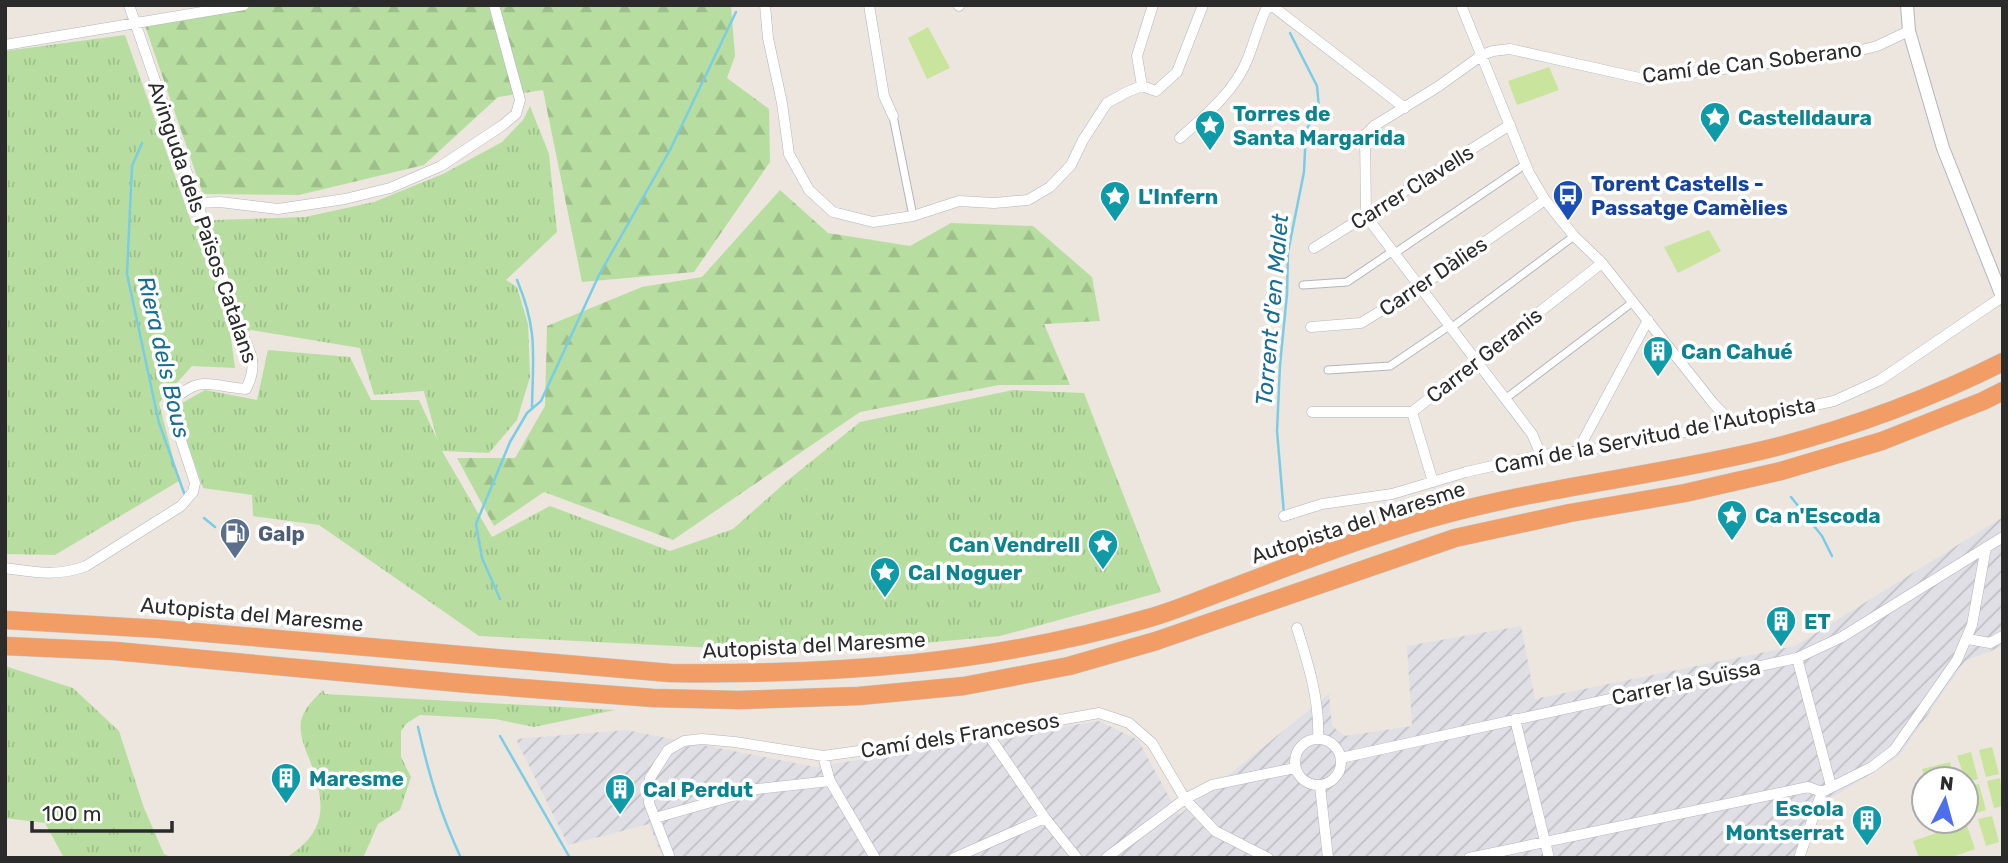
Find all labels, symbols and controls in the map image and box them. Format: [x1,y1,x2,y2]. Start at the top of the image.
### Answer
street label: Camí de Can Soberano [1641,36,1863,88]
street label: Avinguda dels Països Catalans [143,78,263,366]
place icon: Castelldaura [1698,100,1732,144]
place label: Torres de Santa Margarida [1233,101,1405,150]
place label: Castelldaura [1738,105,1872,130]
place icon: Torres de Santa Margarida [1193,108,1227,152]
street label: Carrer Clavells [1346,139,1478,235]
place label: Torent Castells - Passatge Camèlies [1591,171,1788,220]
bus stop icon: Torent Castells - Passatge Camèlies [1551,178,1585,222]
place icon: L'Infern [1098,179,1132,223]
place label: L'Infern [1138,184,1218,209]
water label: Torrent d'en Malet [1250,212,1294,407]
street label: Carrer Dàlies [1374,231,1492,321]
water label: Riera dels Bous [132,273,196,441]
street label: Carrer Geranis [1421,302,1547,408]
building icon: Can Cahué [1641,334,1675,378]
place label: Can Cahué [1681,339,1793,364]
street label: Camí de la Servitud de l'Autopista [1492,392,1818,478]
street label: Autopista del Maresme [1248,476,1468,568]
place icon: Ca n'Escoda [1715,498,1749,542]
place label: Ca n'Escoda [1755,503,1881,528]
fuel station icon: Galp [218,516,252,560]
place label: Galp [258,521,305,546]
place icon: Can Vendrell [1086,527,1120,571]
place label: Can Vendrell [949,532,1080,557]
place icon: Cal Noguer [868,555,902,599]
place label: Cal Noguer [908,560,1023,585]
street label: Autopista del Maresme [140,592,364,636]
building icon: ET [1764,604,1798,648]
place label: ET [1804,609,1831,634]
street label: Autopista del Maresme [702,627,926,663]
street label: Carrer la Suïssa [1609,654,1763,710]
street label: Camí dels Francesos [859,707,1061,763]
building icon: Maresme [269,761,303,805]
north arrow [1910,765,1980,835]
place label: Maresme [309,766,404,791]
text: N [1939,771,1955,796]
building icon: Cal Perdut [603,772,637,816]
place label: Cal Perdut [643,777,753,802]
scale bar [32,790,172,834]
place label: Escola Montserrat [1726,796,1844,845]
text: 100 m [42,801,101,826]
building icon: Escola Montserrat [1850,803,1884,847]

